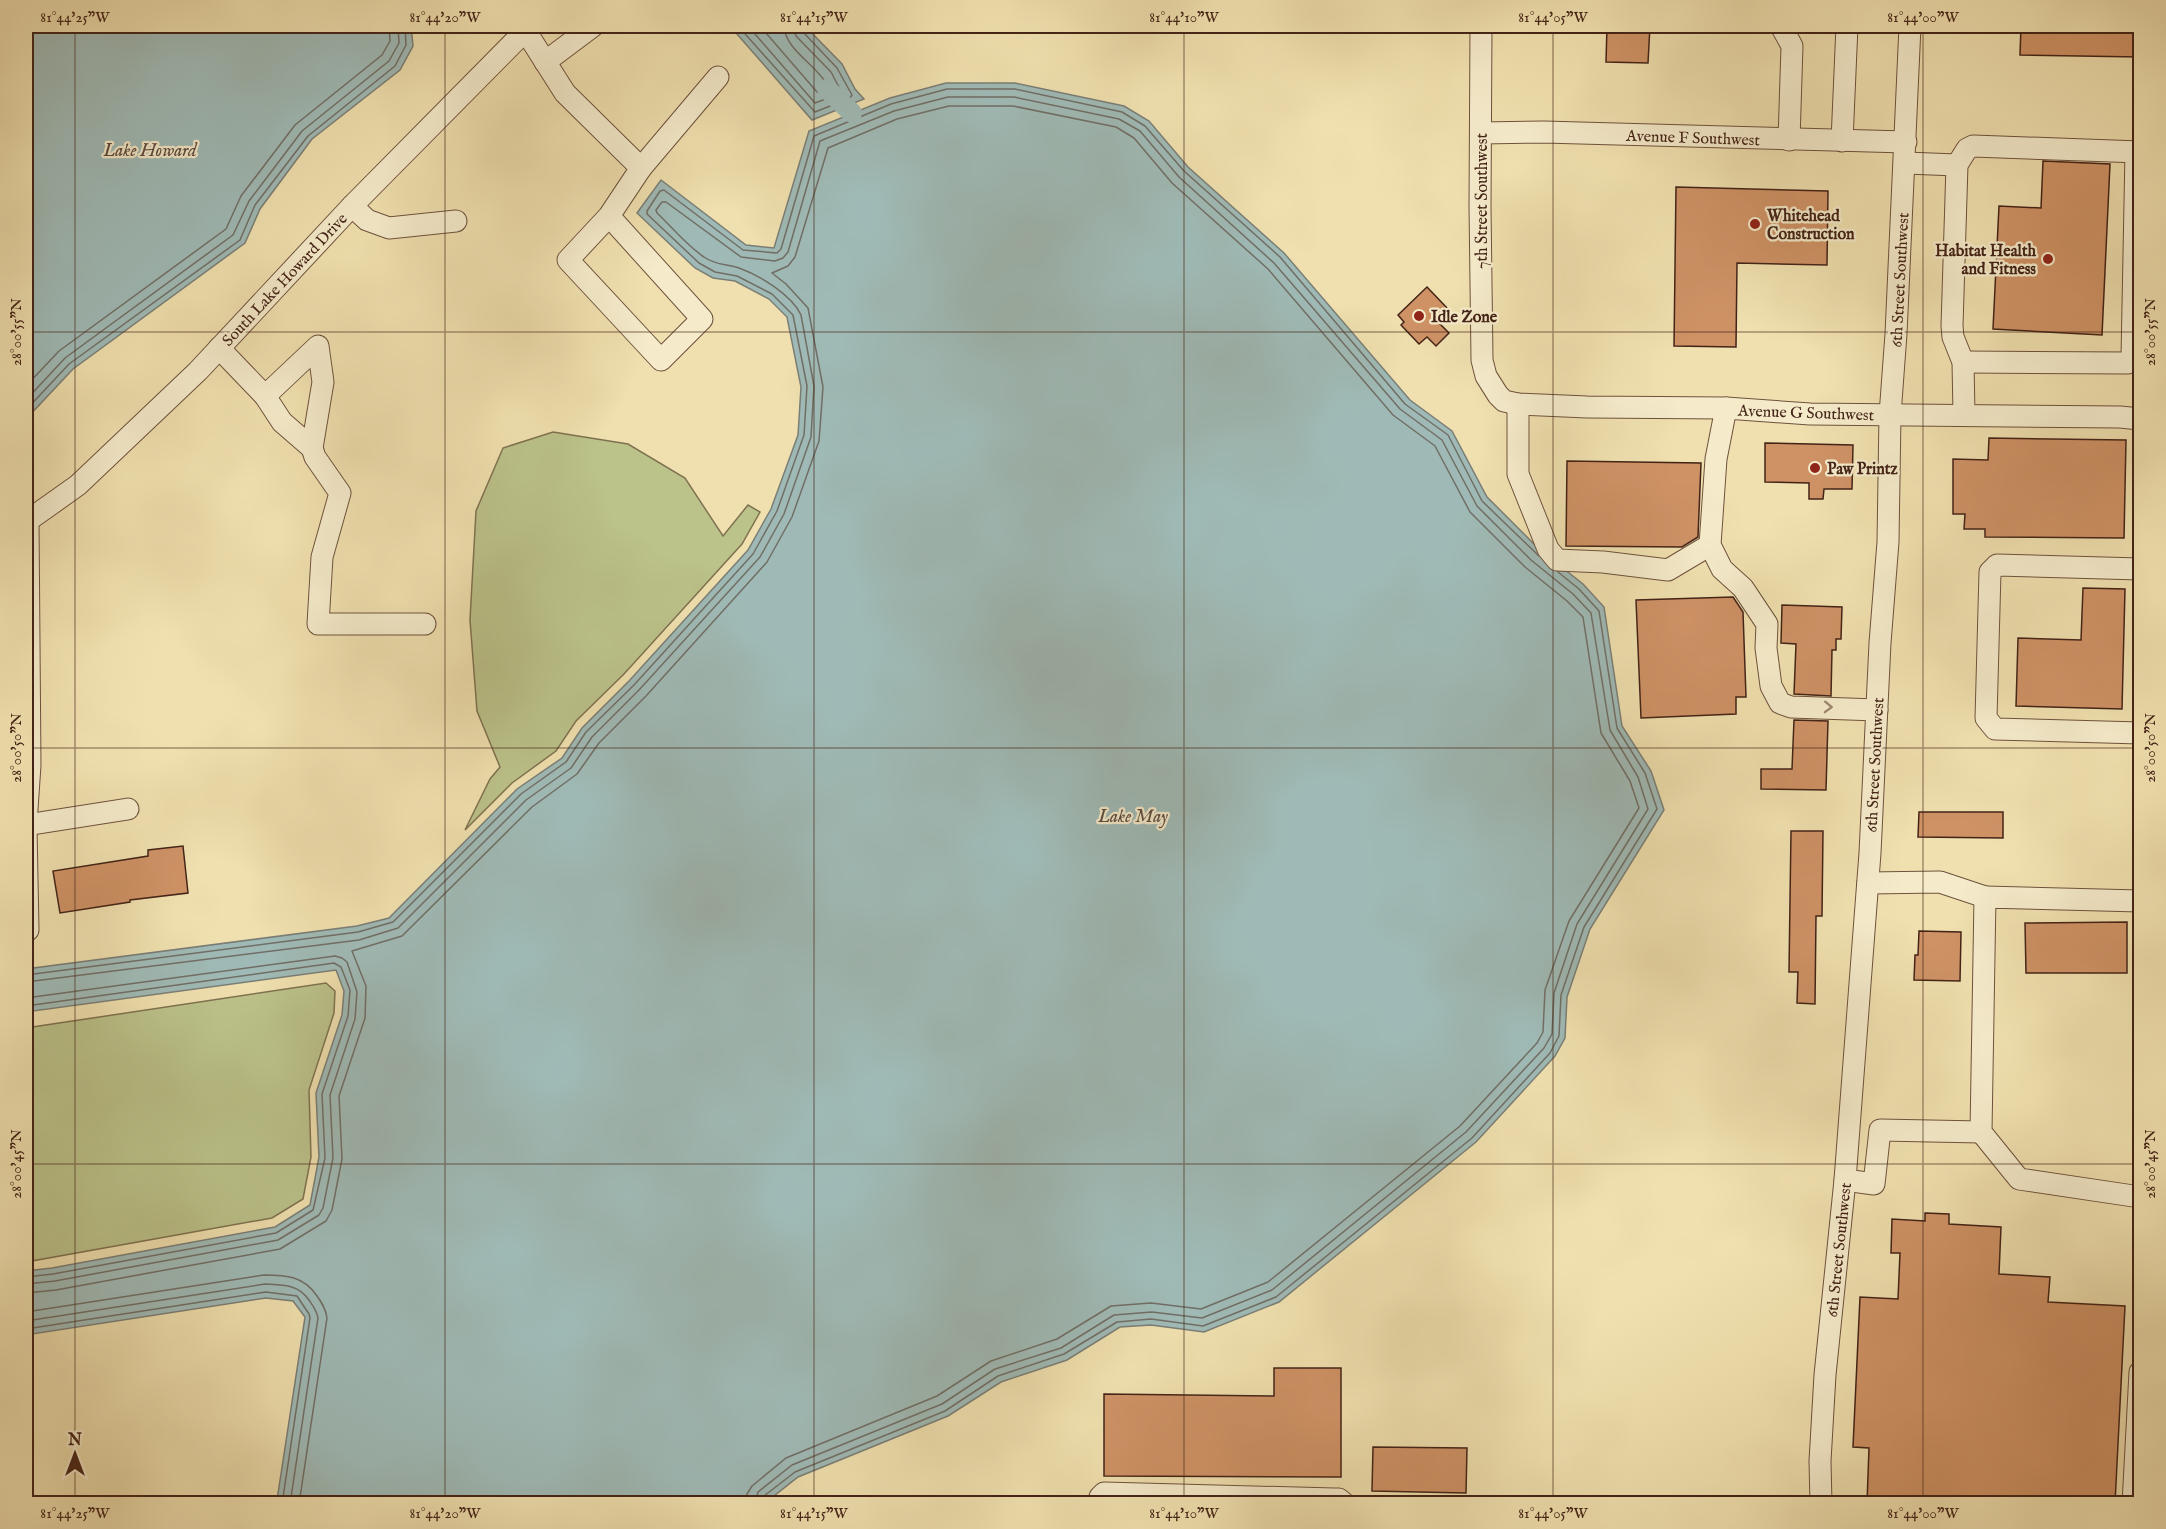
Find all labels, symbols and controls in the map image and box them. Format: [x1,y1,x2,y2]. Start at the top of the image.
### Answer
text: 81°44'25"W [40,8,110,27]
text: 81°44'20"W [409,8,481,27]
text: 81°44'15"W [780,8,849,27]
text: 81°44'10"W [1149,8,1220,27]
text: 81°44'05"W [1518,8,1589,27]
text: 81°44'00"W [1887,8,1959,27]
street label: Avenue F Southwest [1625,127,1761,151]
street label: 7th Street Southwest [1473,133,1493,269]
water label: Lake Howard [102,140,198,163]
place label: Whitehead Construction [1766,207,1855,245]
street label: South Lake Howard Drive [219,210,352,351]
street label: 6th Street Southwest [1887,212,1915,348]
marker: Whitehead Construction [1748,217,1762,231]
place label: Habitat Health and Fitness [1935,242,2036,280]
marker: Habitat Health and Fitness [2041,252,2055,266]
text: 28°00'55"N [7,298,26,366]
text: 28°00'55"N [2141,298,2160,366]
place label: Idle Zone [1431,308,1498,328]
marker: Idle Zone [1412,309,1426,323]
street label: Avenue G Southwest [1736,402,1875,426]
place label: Paw Printz [1827,460,1898,480]
marker: Paw Printz [1808,461,1822,475]
street label: 6th Street Southwest [1862,697,1890,833]
one-way arrow [1824,701,1833,714]
text: 28°00'50"N [7,713,26,783]
text: 28°00'50"N [2141,713,2160,783]
water label: Lake May [1097,806,1168,829]
text: 28°00'45"N [7,1129,26,1199]
text: 28°00'45"N [2141,1129,2160,1199]
street label: 6th Street Southwest [1823,1181,1857,1318]
north arrow [45,1424,105,1484]
text: N [67,1431,82,1451]
text: 81°44'25"W [40,1504,110,1523]
text: 81°44'20"W [409,1504,481,1523]
text: 81°44'15"W [780,1504,849,1523]
text: 81°44'10"W [1149,1504,1220,1523]
text: 81°44'05"W [1518,1504,1589,1523]
text: 81°44'00"W [1887,1504,1959,1523]

